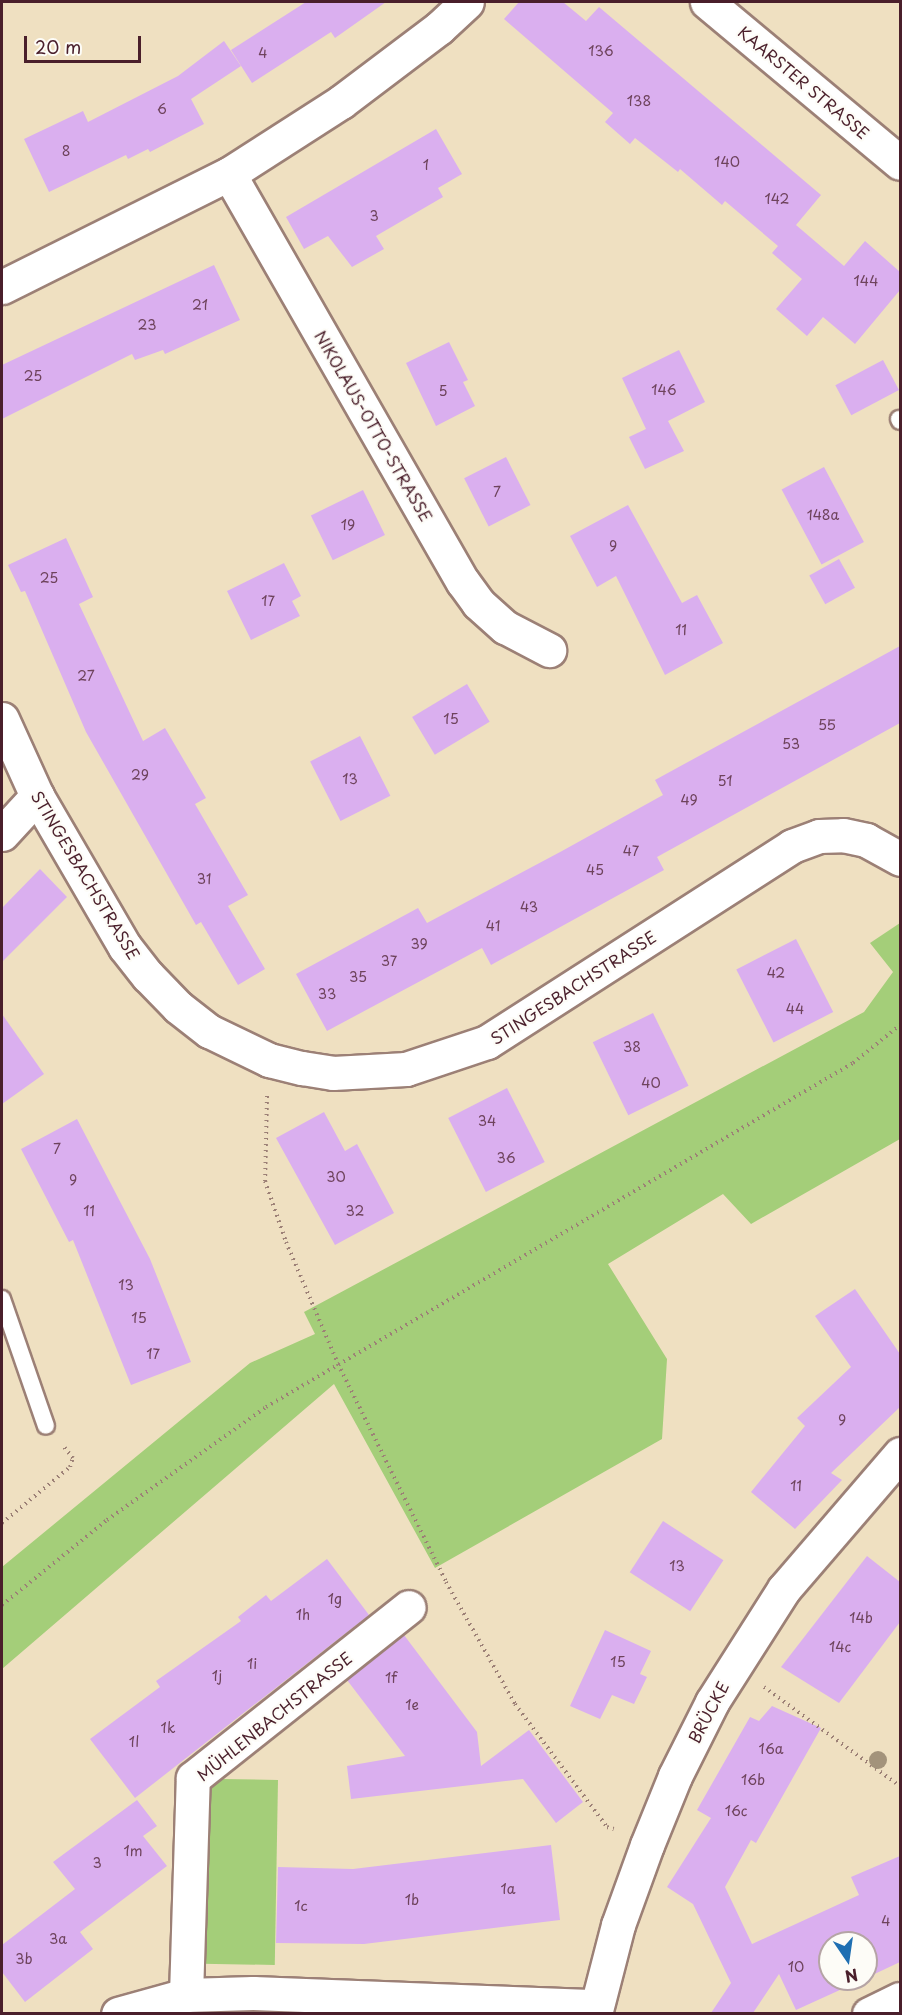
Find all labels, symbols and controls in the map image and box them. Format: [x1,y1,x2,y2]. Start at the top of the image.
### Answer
street label: KAARSTER STRASSE [734,21,874,143]
scale bar [27,24,144,62]
text: 20 m [35,33,81,60]
house number: 136 [588,43,614,59]
house number: 4 [258,45,268,61]
house number: 138 [627,93,651,109]
house number: 6 [157,101,167,117]
house number: 8 [62,143,70,159]
house number: 140 [714,154,740,170]
house number: 1 [423,157,429,173]
house number: 142 [765,191,789,207]
house number: 3 [369,208,379,224]
house number: 144 [854,273,878,289]
house number: 21 [192,297,208,313]
house number: 23 [138,317,156,333]
street label: NIKOLAUS-OTTO-STRASSE [311,327,437,525]
house number: 25 [24,368,42,384]
house number: 146 [651,382,677,398]
house number: 5 [438,383,448,399]
house number: 7 [493,484,501,500]
house number: 148a [807,507,839,523]
house number: 19 [341,517,355,533]
house number: 9 [609,538,617,554]
house number: 25 [40,570,58,586]
house number: 17 [261,593,275,609]
house number: 11 [675,622,687,638]
house number: 27 [77,668,95,684]
house number: 15 [443,711,459,727]
house number: 55 [818,717,836,733]
house number: 53 [782,736,800,752]
house number: 29 [131,767,149,783]
house number: 13 [342,771,358,787]
house number: 51 [718,773,732,789]
street label: STINGESBACHSTRASSE [28,787,144,963]
house number: 49 [680,792,698,808]
house number: 47 [623,843,639,859]
house number: 45 [586,862,604,878]
house number: 31 [197,871,211,887]
house number: 43 [520,899,538,915]
house number: 41 [486,918,500,934]
street label: STINGESBACHSTRASSE [487,926,659,1048]
house number: 39 [410,936,428,952]
house number: 37 [381,953,397,969]
house number: 42 [767,965,785,981]
house number: 35 [349,969,367,985]
house number: 33 [318,986,336,1002]
house number: 44 [786,1001,804,1017]
house number: 38 [623,1039,641,1055]
house number: 40 [641,1075,661,1091]
house number: 34 [478,1113,496,1129]
house number: 7 [53,1141,61,1157]
house number: 36 [496,1150,516,1166]
house number: 30 [326,1169,346,1185]
house number: 9 [69,1172,77,1188]
house number: 11 [83,1203,95,1219]
house number: 32 [346,1203,364,1219]
house number: 13 [118,1277,134,1293]
house number: 15 [131,1310,147,1326]
house number: 17 [146,1346,160,1362]
house number: 9 [838,1412,846,1428]
house number: 11 [790,1478,802,1494]
house number: 13 [669,1558,685,1574]
house number: 1g [328,1591,342,1607]
house number: 1h [296,1607,310,1623]
house number: 14b [849,1610,873,1626]
house number: 14c [829,1639,851,1655]
street label: MÜHLENBACHSTRASSE [193,1648,355,1784]
house number: 15 [610,1654,626,1670]
house number: 1i [247,1656,257,1672]
house number: 1j [212,1668,222,1684]
house number: 1f [385,1670,397,1686]
street label: BRÜCKE [684,1678,732,1746]
house number: 1e [405,1697,419,1713]
house number: 1k [161,1720,175,1736]
house number: 1l [129,1734,139,1750]
house number: 16a [759,1741,783,1757]
house number: 16b [741,1772,765,1788]
house number: 16c [725,1803,747,1819]
house number: 1m [123,1843,143,1859]
house number: 3 [92,1855,102,1871]
house number: 1a [501,1881,515,1897]
house number: 1b [405,1892,419,1908]
house number: 1c [294,1898,308,1914]
house number: 4 [881,1913,891,1929]
house number: 3a [49,1931,67,1947]
north arrow [818,1931,878,1991]
house number: 3b [15,1951,33,1967]
house number: 10 [788,1959,804,1975]
text: N [843,1963,860,1990]

